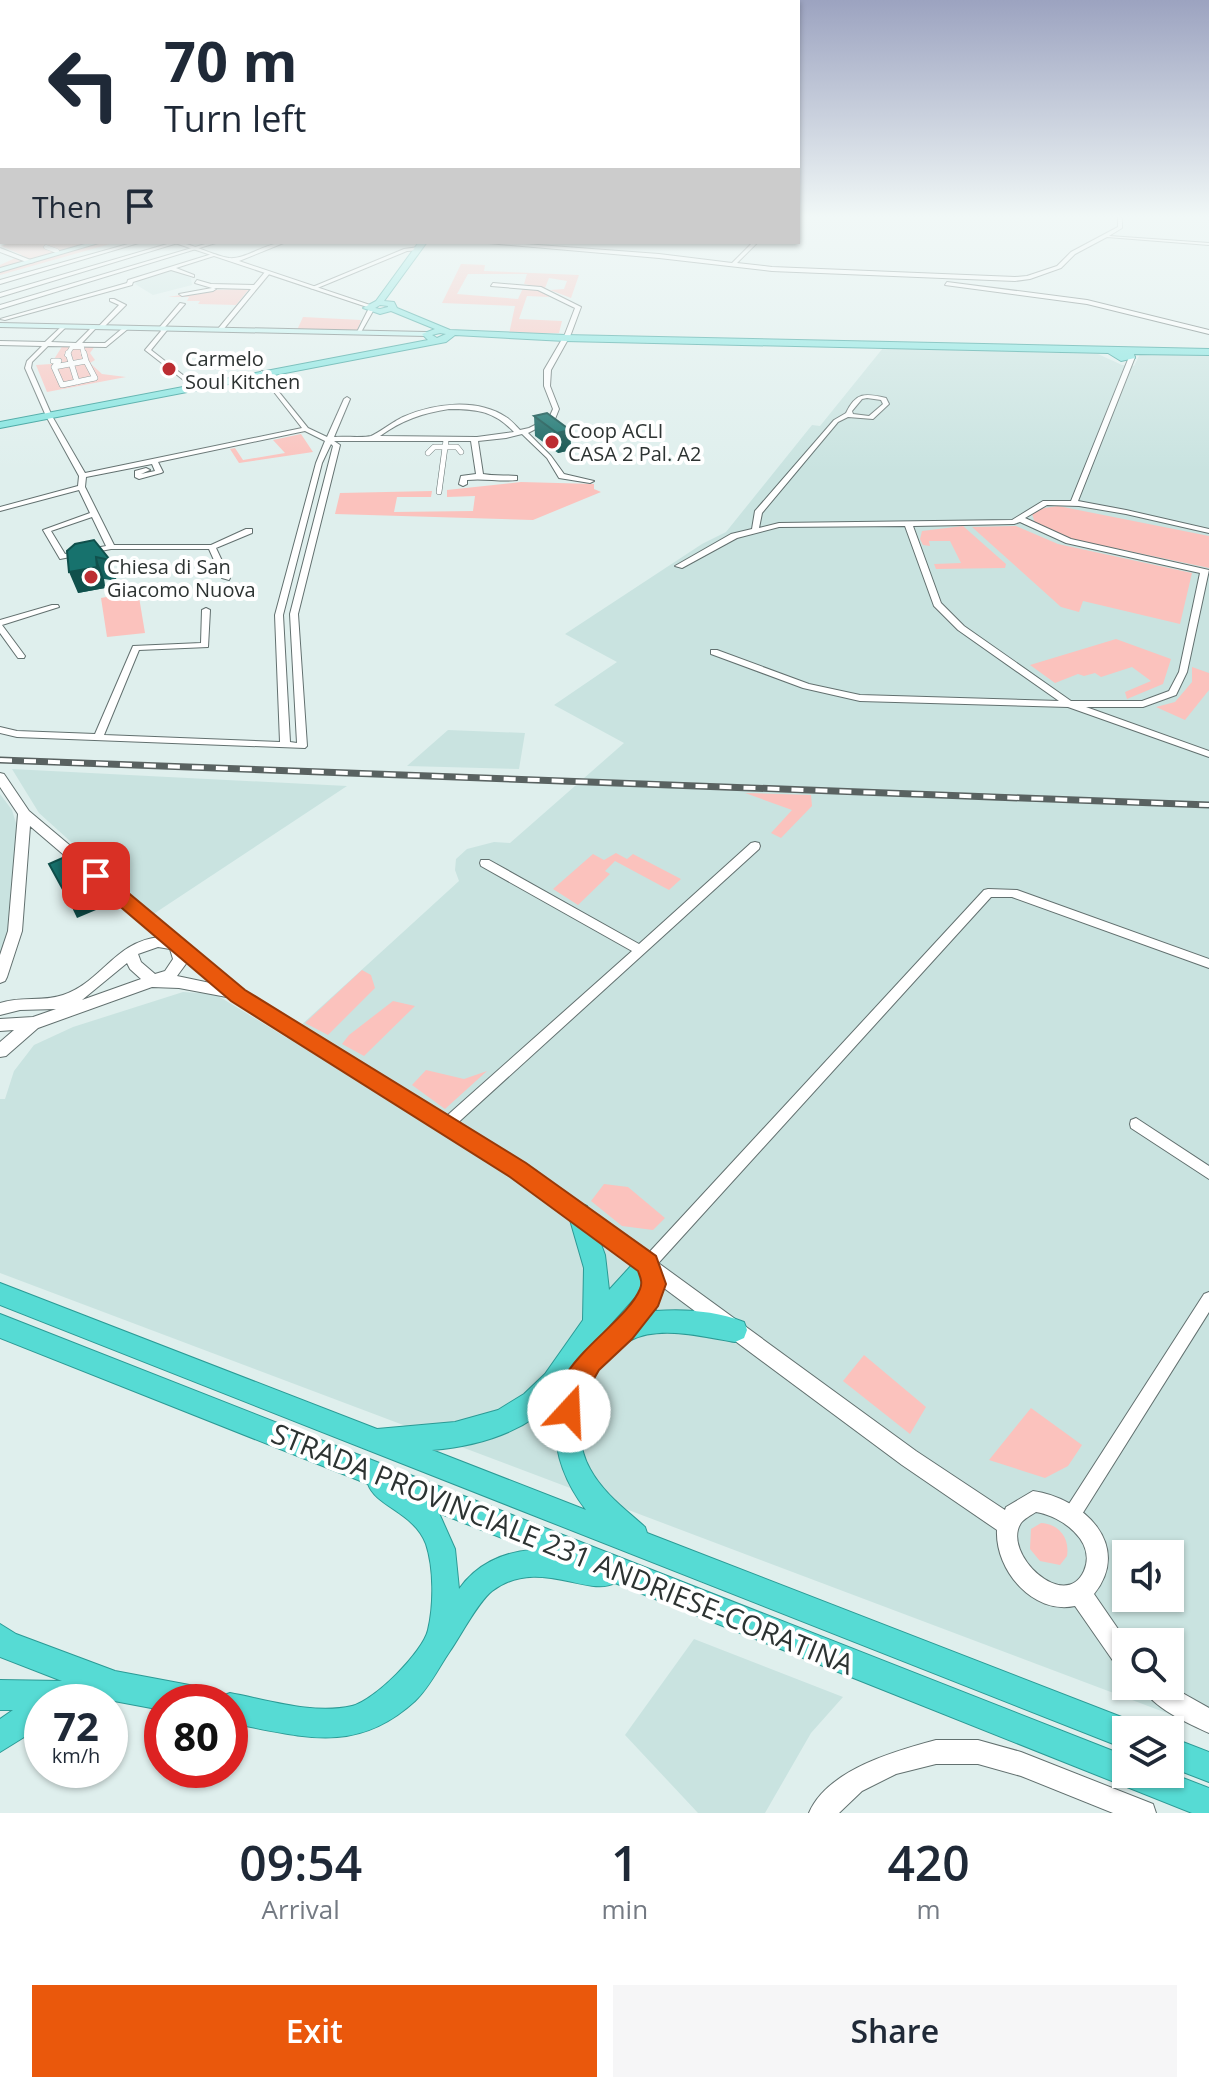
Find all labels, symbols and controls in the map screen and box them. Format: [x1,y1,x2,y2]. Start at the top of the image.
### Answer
text: 70 m [164,22,298,98]
icon: left [32,32,136,136]
text: Turn left [164,94,306,143]
icon: arrive [118,184,162,228]
text: Then [32,186,102,227]
place label: Carmelo Soul Kitchen [185,345,300,395]
marker: Carmelo Soul Kitchen [160,360,178,378]
place label: Coop ACLI CASA 2 Pal. A2 [568,417,701,467]
marker: Coop ACLI CASA 2 Pal. A2 [543,433,561,451]
place label: Chiesa di San Giacomo Nuova [107,553,256,603]
marker: Chiesa di San Giacomo Nuova [82,568,100,586]
pin [62,842,130,910]
icon: arrive [74,854,118,898]
position arrow [527,1369,611,1453]
street label: STRADA PROVINCIALE 231 ANDRIESE-CORATINA [266,1413,860,1683]
map controls [1112,1540,1184,1788]
button: sound [1112,1540,1184,1612]
button: search [1112,1628,1184,1700]
speed limit sign: 80 [144,1684,248,1788]
text: 72 [53,1698,99,1753]
button: layers [1112,1716,1184,1788]
text: km/h [52,1742,100,1769]
text: 09:54 [239,1830,362,1895]
text: 1 [611,1830,639,1895]
text: 420 [887,1830,970,1895]
text: Arrival [262,1891,340,1927]
text: min [602,1891,648,1927]
text: m [917,1891,941,1927]
button: Exit [32,1985,597,2077]
button: Share [613,1985,1177,2077]

